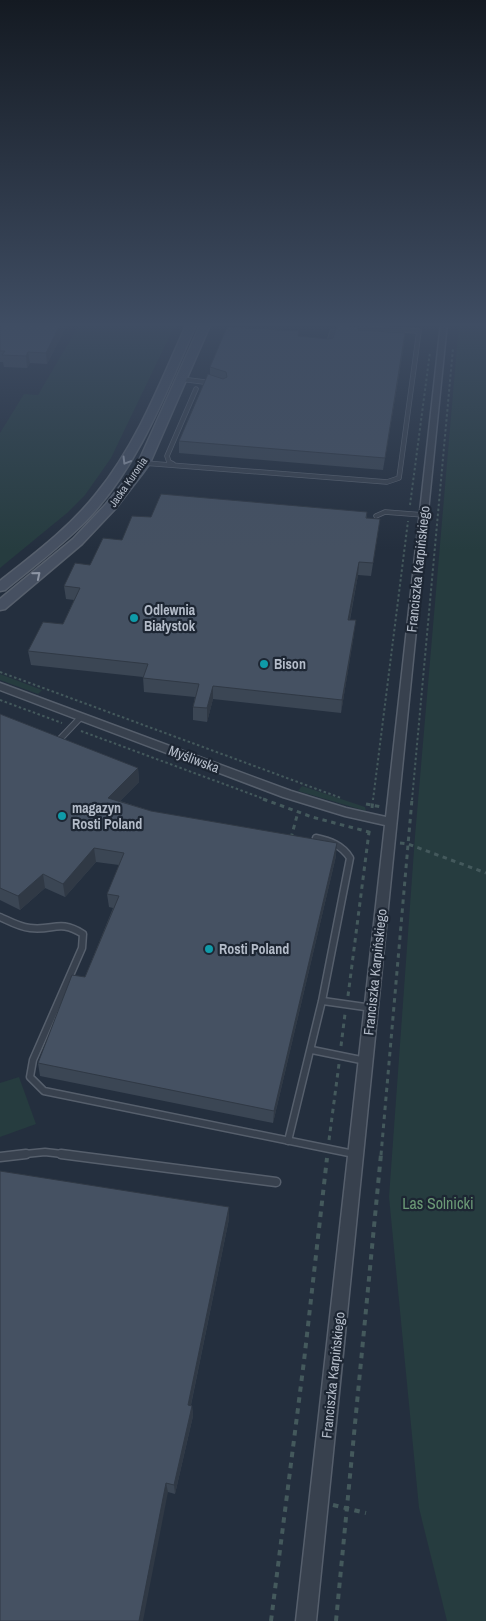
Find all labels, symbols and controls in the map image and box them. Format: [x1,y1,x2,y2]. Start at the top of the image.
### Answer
street label: Jacka Kuronia [106,454,150,510]
one-way arrow [123,456,133,465]
street label: Franciszka Karpińskiego [402,505,434,633]
one-way arrow [32,571,41,580]
place label: Odlewnia Białystok [144,601,196,635]
marker: Odlewnia Białystok [128,612,140,624]
place label: Bison [274,655,306,673]
marker: Bison [258,658,270,670]
street label: Myśliwska [166,741,223,777]
place label: magazyn Rosti Poland [72,799,142,833]
marker: magazyn Rosti Poland [56,810,68,822]
street label: Franciszka Karpińskiego [359,908,391,1036]
place label: Rosti Poland [219,940,289,958]
marker: Rosti Poland [203,943,215,955]
park label: Las Solnicki [402,1192,474,1214]
street label: Franciszka Karpińskiego [317,1311,349,1439]

